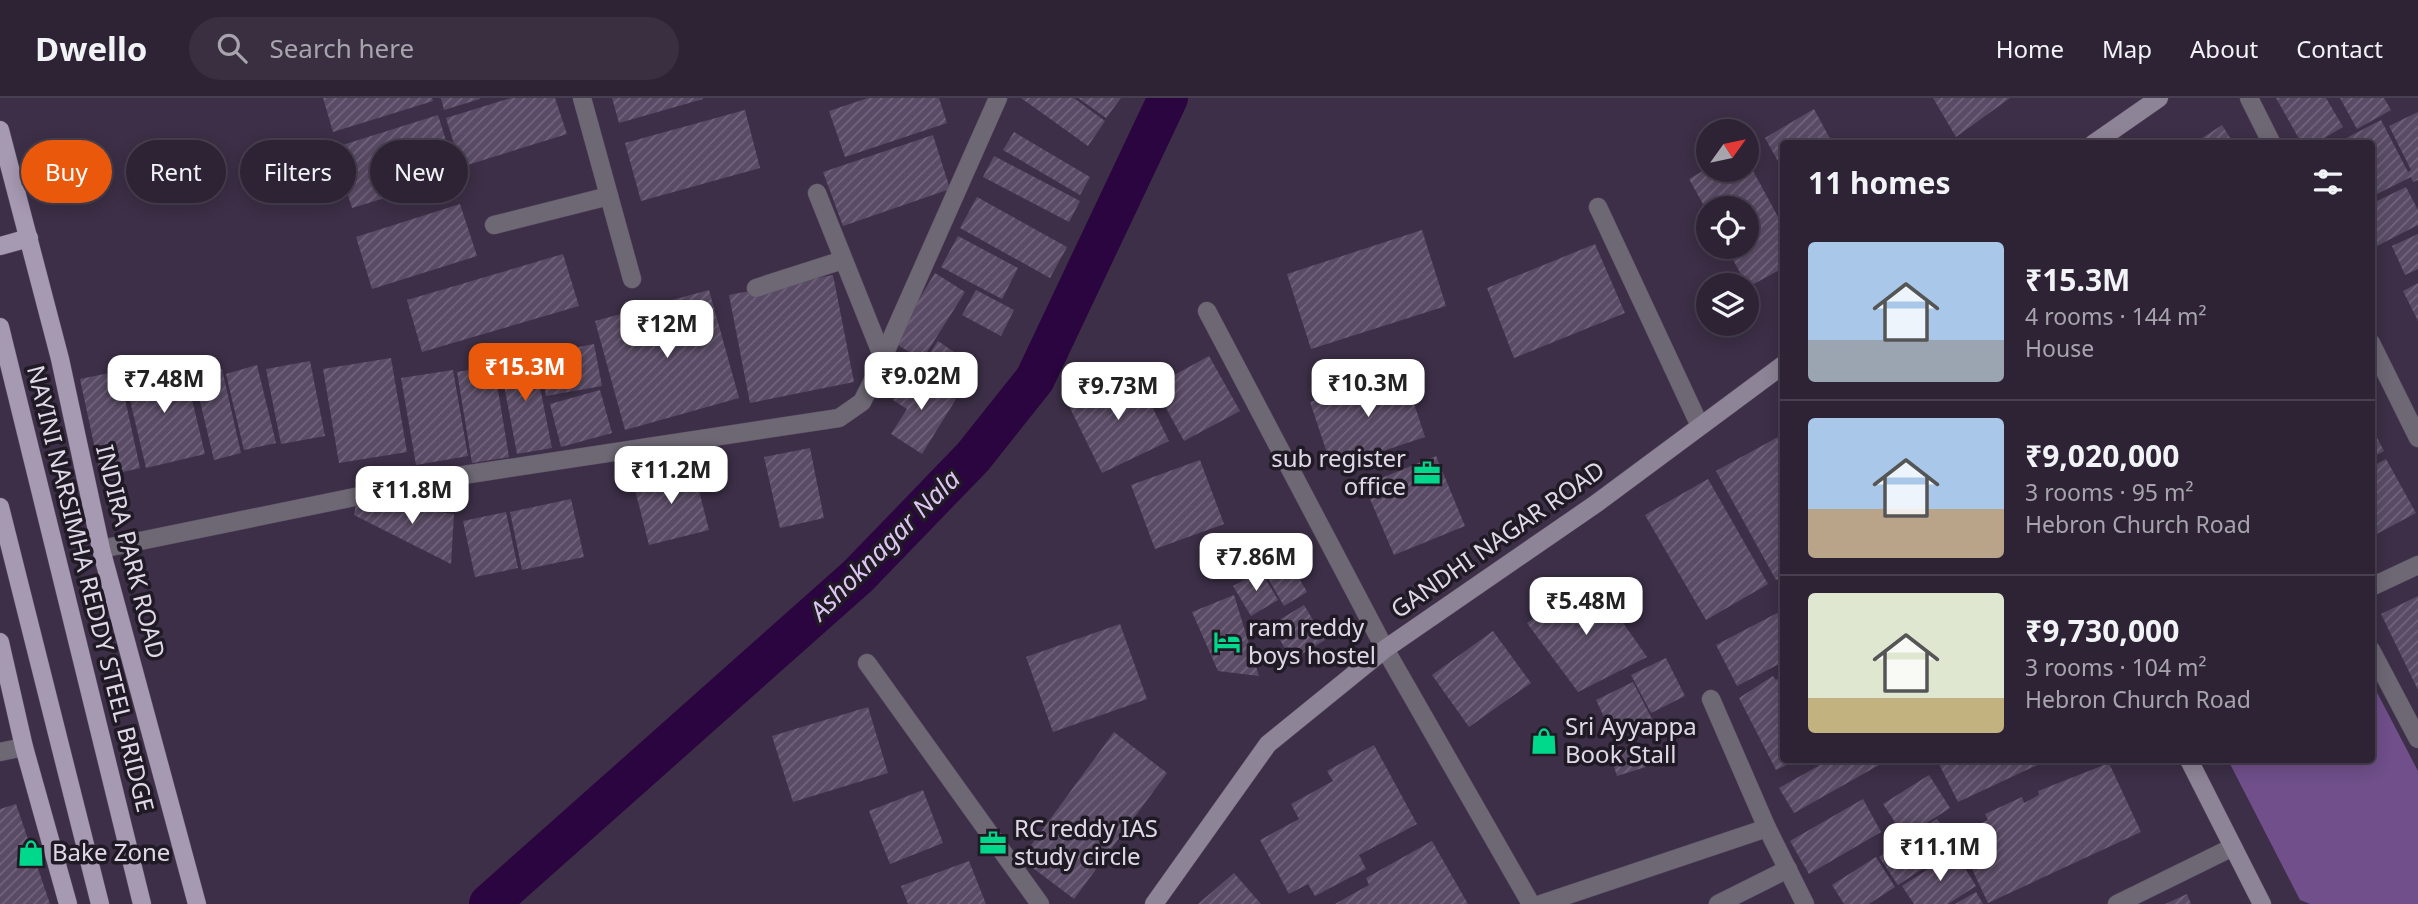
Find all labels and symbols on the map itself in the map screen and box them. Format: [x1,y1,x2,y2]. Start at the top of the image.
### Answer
north arrow [1696,119,1759,182]
pin: ₹12M [626,300,708,360]
pin: ₹15.3M [468,344,582,403]
pin: ₹9.02M [864,352,978,412]
pin: ₹7.48M [107,356,221,415]
pin: ₹10.3M [1311,360,1425,419]
street label: NAYINI NARSIMHA REDDY STEEL BRIDGE [20,362,163,815]
pin: ₹9.73M [1061,362,1175,422]
street label: INDIRA PARK ROAD [89,441,174,662]
place label: sub register office [1271,441,1406,502]
pin: ₹11.2M [614,446,728,506]
street label: GANDHI NAGAR ROAD [1384,452,1611,625]
office icon: sub register office [1412,458,1442,488]
water label: Ashoknagar Nala [800,461,968,629]
pin: ₹11.8M [355,466,469,526]
pin: ₹7.86M [1199,533,1313,593]
pin: ₹5.48M [1529,578,1643,637]
place label: ram reddy boys hostel [1248,610,1376,671]
hotel icon: ram reddy boys hostel [1212,627,1242,657]
place label: Sri Ayyappa Book Stall [1565,709,1697,770]
shop icon: Sri Ayyappa Book Stall [1529,726,1559,756]
place label: RC reddy IAS study circle [1014,811,1158,872]
pin: ₹11.1M [1883,824,1997,883]
office icon: RC reddy IAS study circle [978,828,1008,858]
place label: Bake Zone [52,835,170,868]
shop icon: Bake Zone [16,838,46,868]

